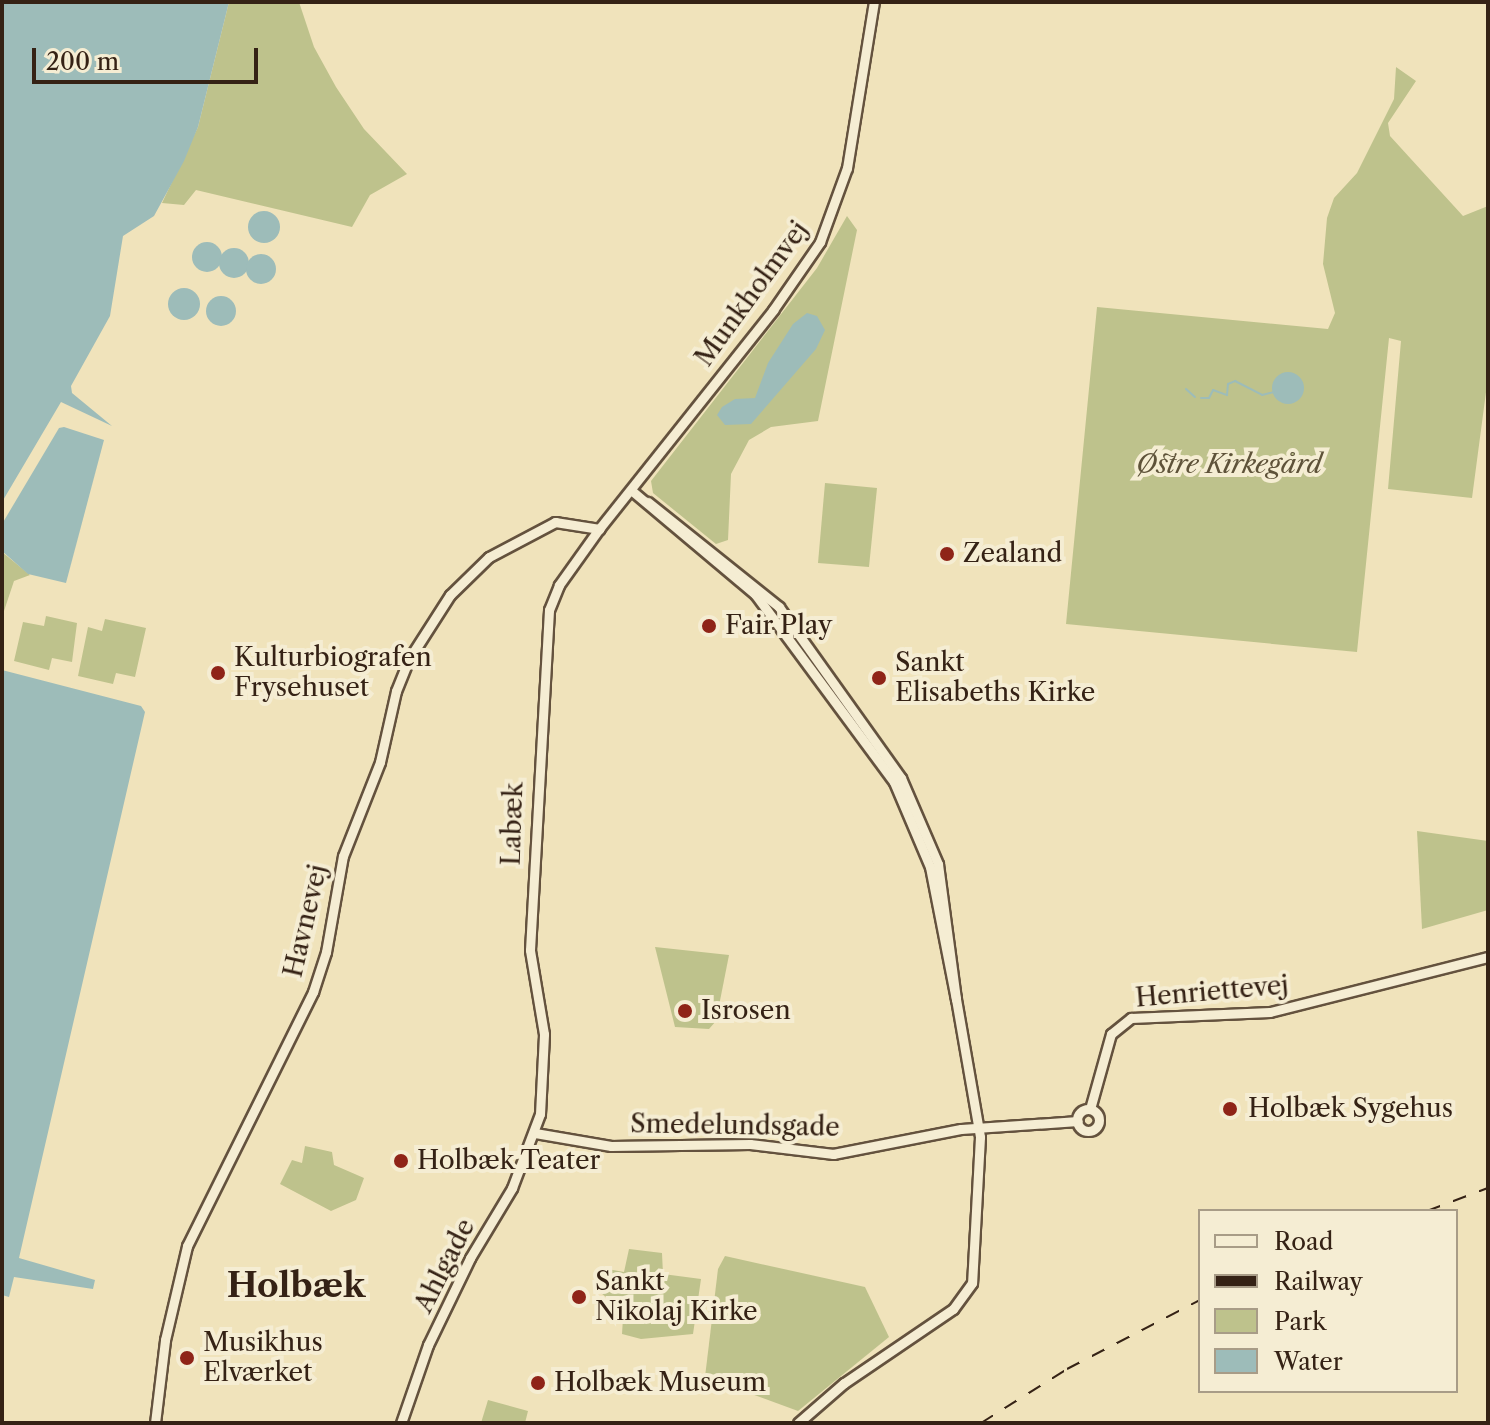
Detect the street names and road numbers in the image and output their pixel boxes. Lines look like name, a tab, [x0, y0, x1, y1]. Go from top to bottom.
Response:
street label: Munkholmvej	[689, 215, 815, 373]
street label: Labæk	[496, 782, 530, 866]
street label: Havnevej	[278, 862, 334, 980]
street label: Henriettevej	[1134, 970, 1290, 1014]
street label: Smedelundsgade	[630, 1109, 840, 1143]
street label: Ahlgade	[408, 1214, 482, 1318]

